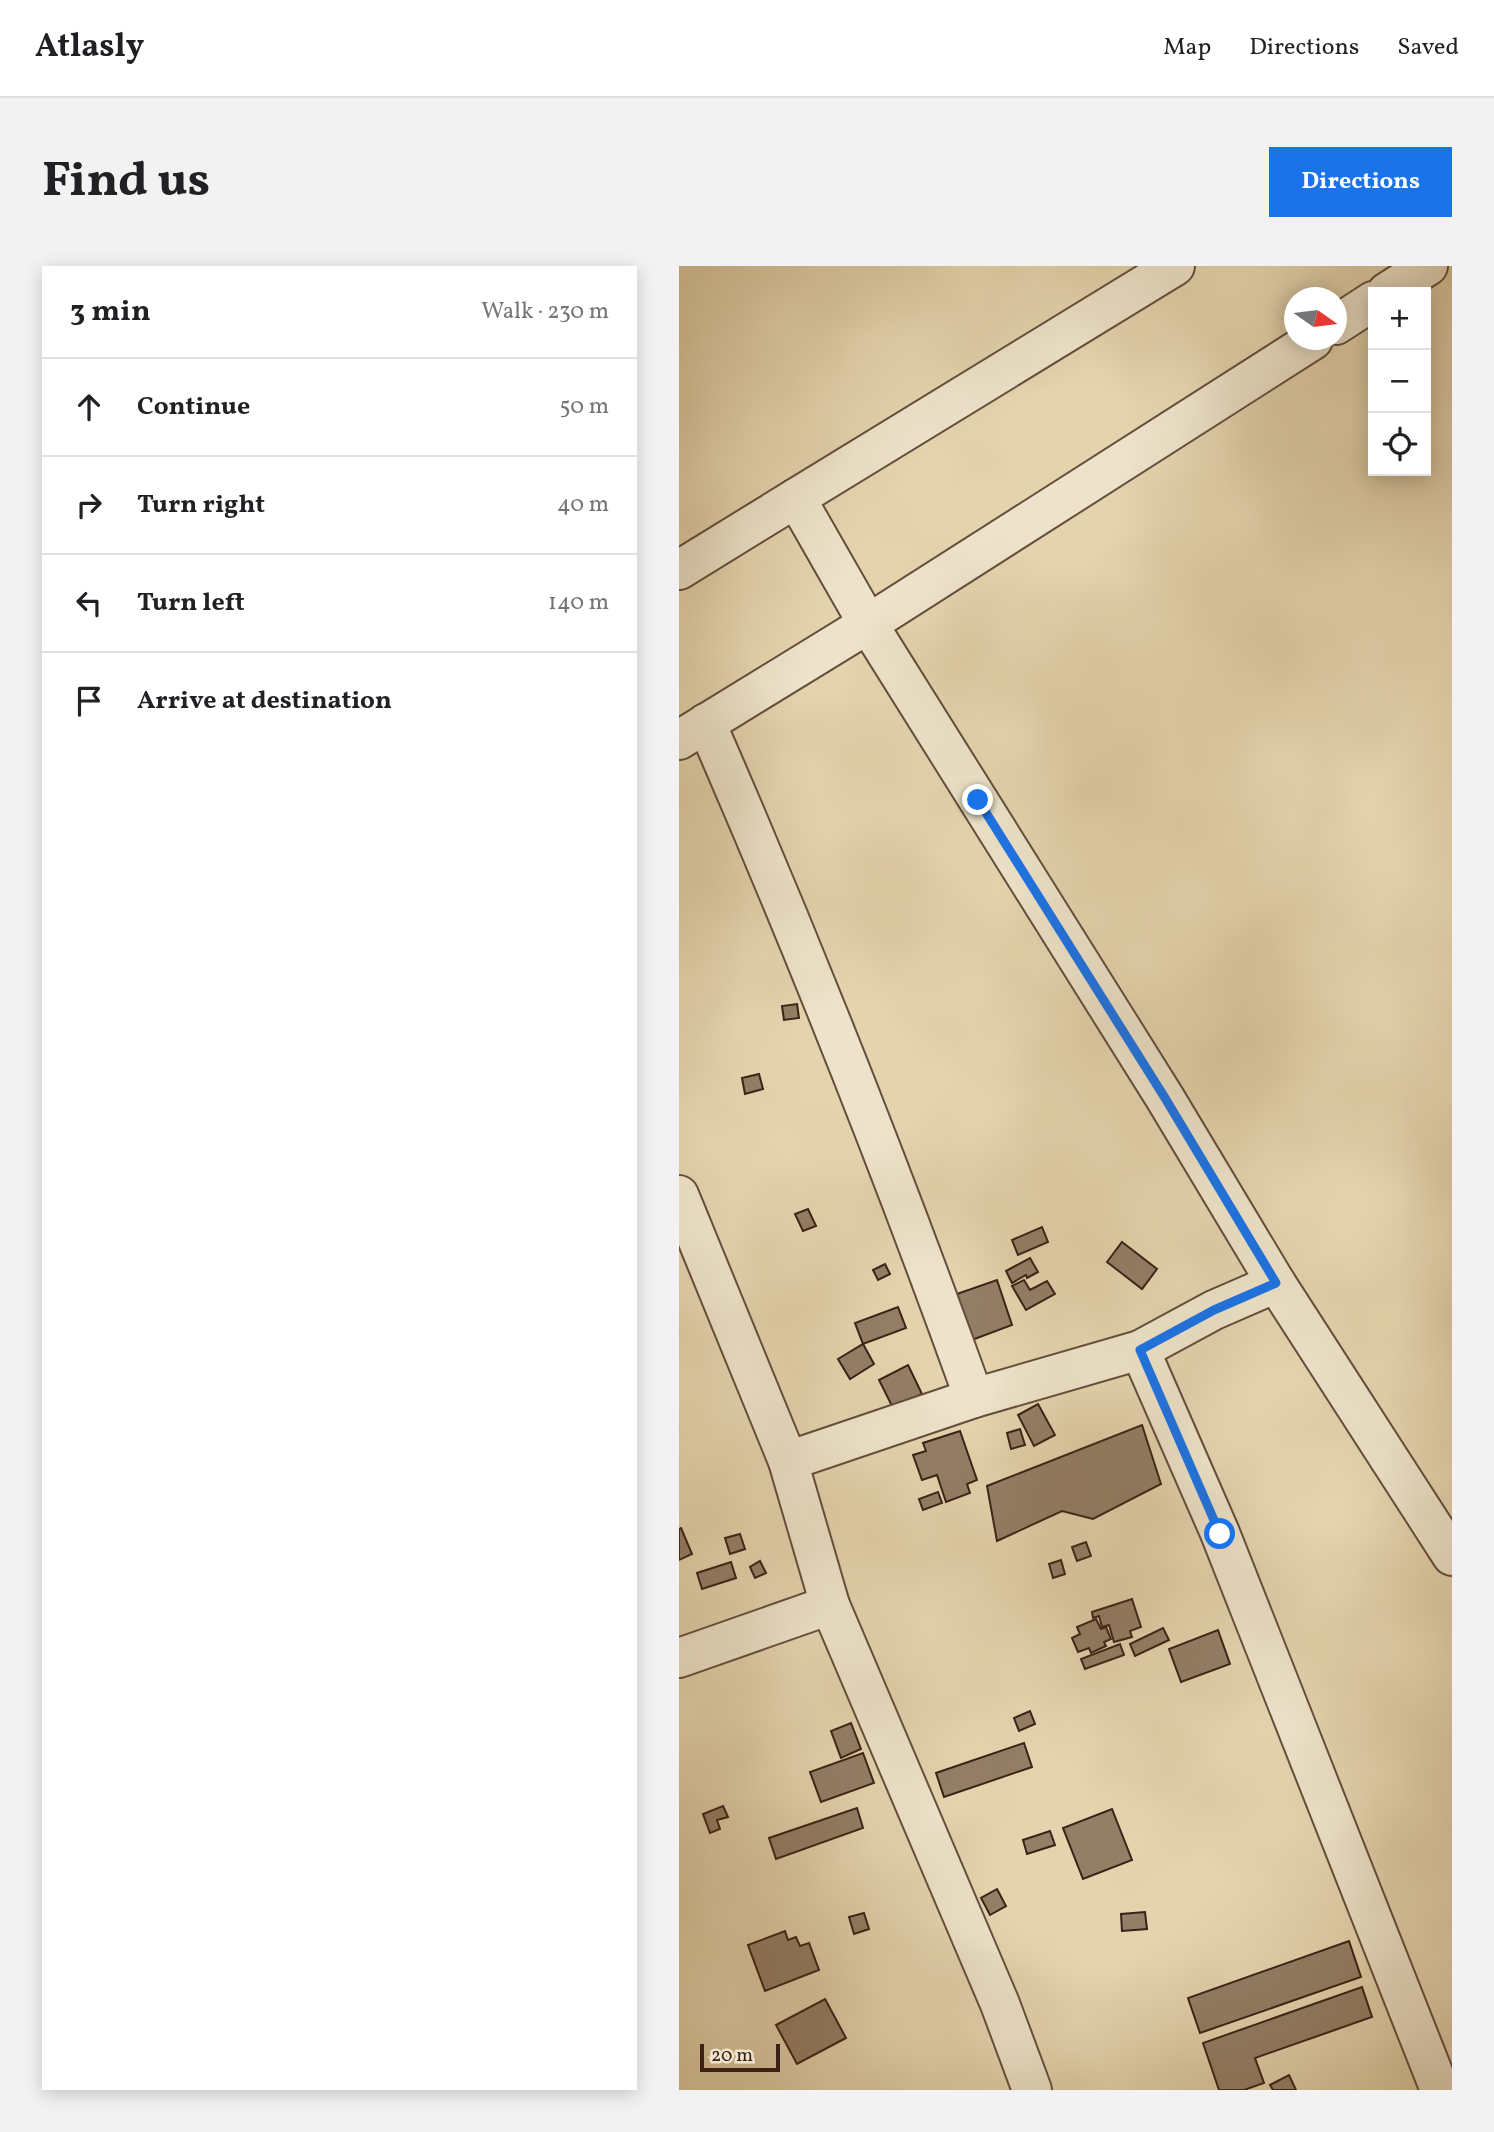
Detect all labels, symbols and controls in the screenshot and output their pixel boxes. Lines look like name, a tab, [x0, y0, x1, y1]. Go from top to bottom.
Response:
text: Atlasly	[35, 25, 144, 71]
text: Map	[1163, 31, 1211, 65]
text: Directions	[1249, 31, 1359, 65]
text: Saved	[1397, 31, 1459, 65]
button: Directions	[1269, 147, 1452, 217]
text: Find us	[42, 148, 210, 217]
north arrow	[1284, 287, 1347, 350]
map controls	[1368, 287, 1431, 476]
button: +	[1368, 287, 1431, 350]
text: 3 min	[70, 291, 151, 333]
text: Walk · 230 m	[481, 296, 609, 328]
button: −	[1368, 350, 1431, 413]
icon: ahead	[70, 388, 108, 426]
text: Continue	[137, 389, 250, 425]
text: 50 m	[560, 391, 609, 423]
button: locate	[1368, 413, 1431, 476]
icon: right	[70, 486, 108, 524]
text: Turn right	[137, 487, 265, 523]
text: 40 m	[557, 489, 609, 521]
icon: left	[70, 584, 108, 622]
text: Turn left	[137, 585, 245, 621]
text: 140 m	[548, 587, 609, 619]
icon: arrive	[70, 682, 108, 720]
text: Arrive at destination	[137, 683, 392, 719]
route end	[962, 784, 993, 815]
route start	[1204, 1518, 1235, 1549]
scale bar	[700, 2041, 781, 2073]
text: 20 m	[711, 2043, 753, 2069]

